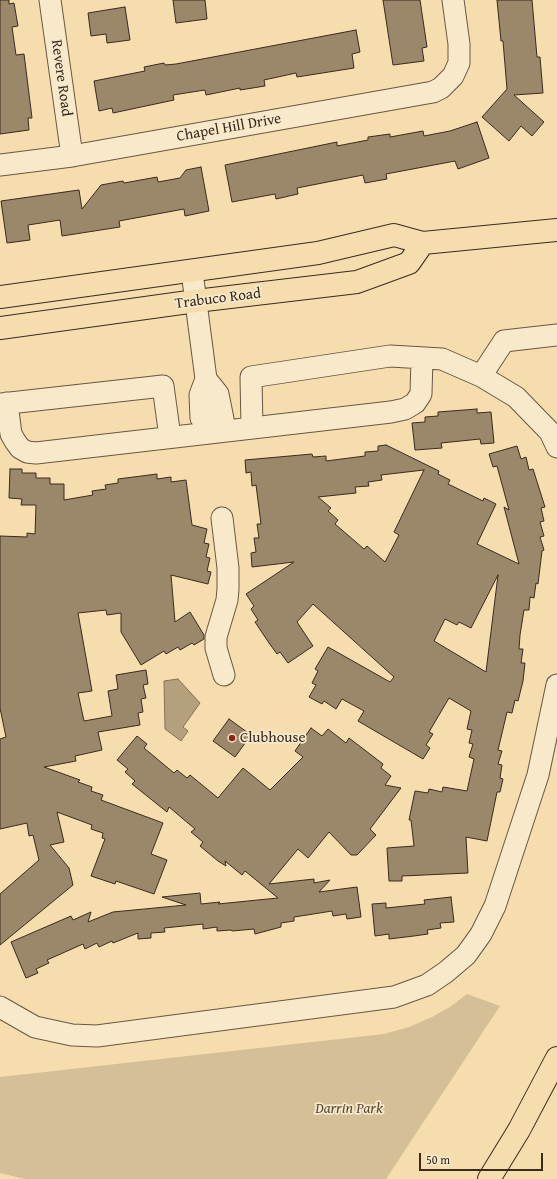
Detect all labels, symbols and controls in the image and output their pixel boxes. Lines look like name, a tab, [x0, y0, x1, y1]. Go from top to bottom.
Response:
street label: Revere Road	[47, 38, 75, 118]
street label: Chapel Hill Drive	[175, 110, 283, 146]
street label: Trabuco Road	[174, 285, 262, 313]
place label: Clubhouse	[240, 729, 305, 747]
marker: Clubhouse	[227, 733, 237, 743]
park label: Darrin Park	[315, 1100, 383, 1118]
scale bar	[421, 1145, 545, 1171]
text: 50 m	[426, 1151, 450, 1168]

